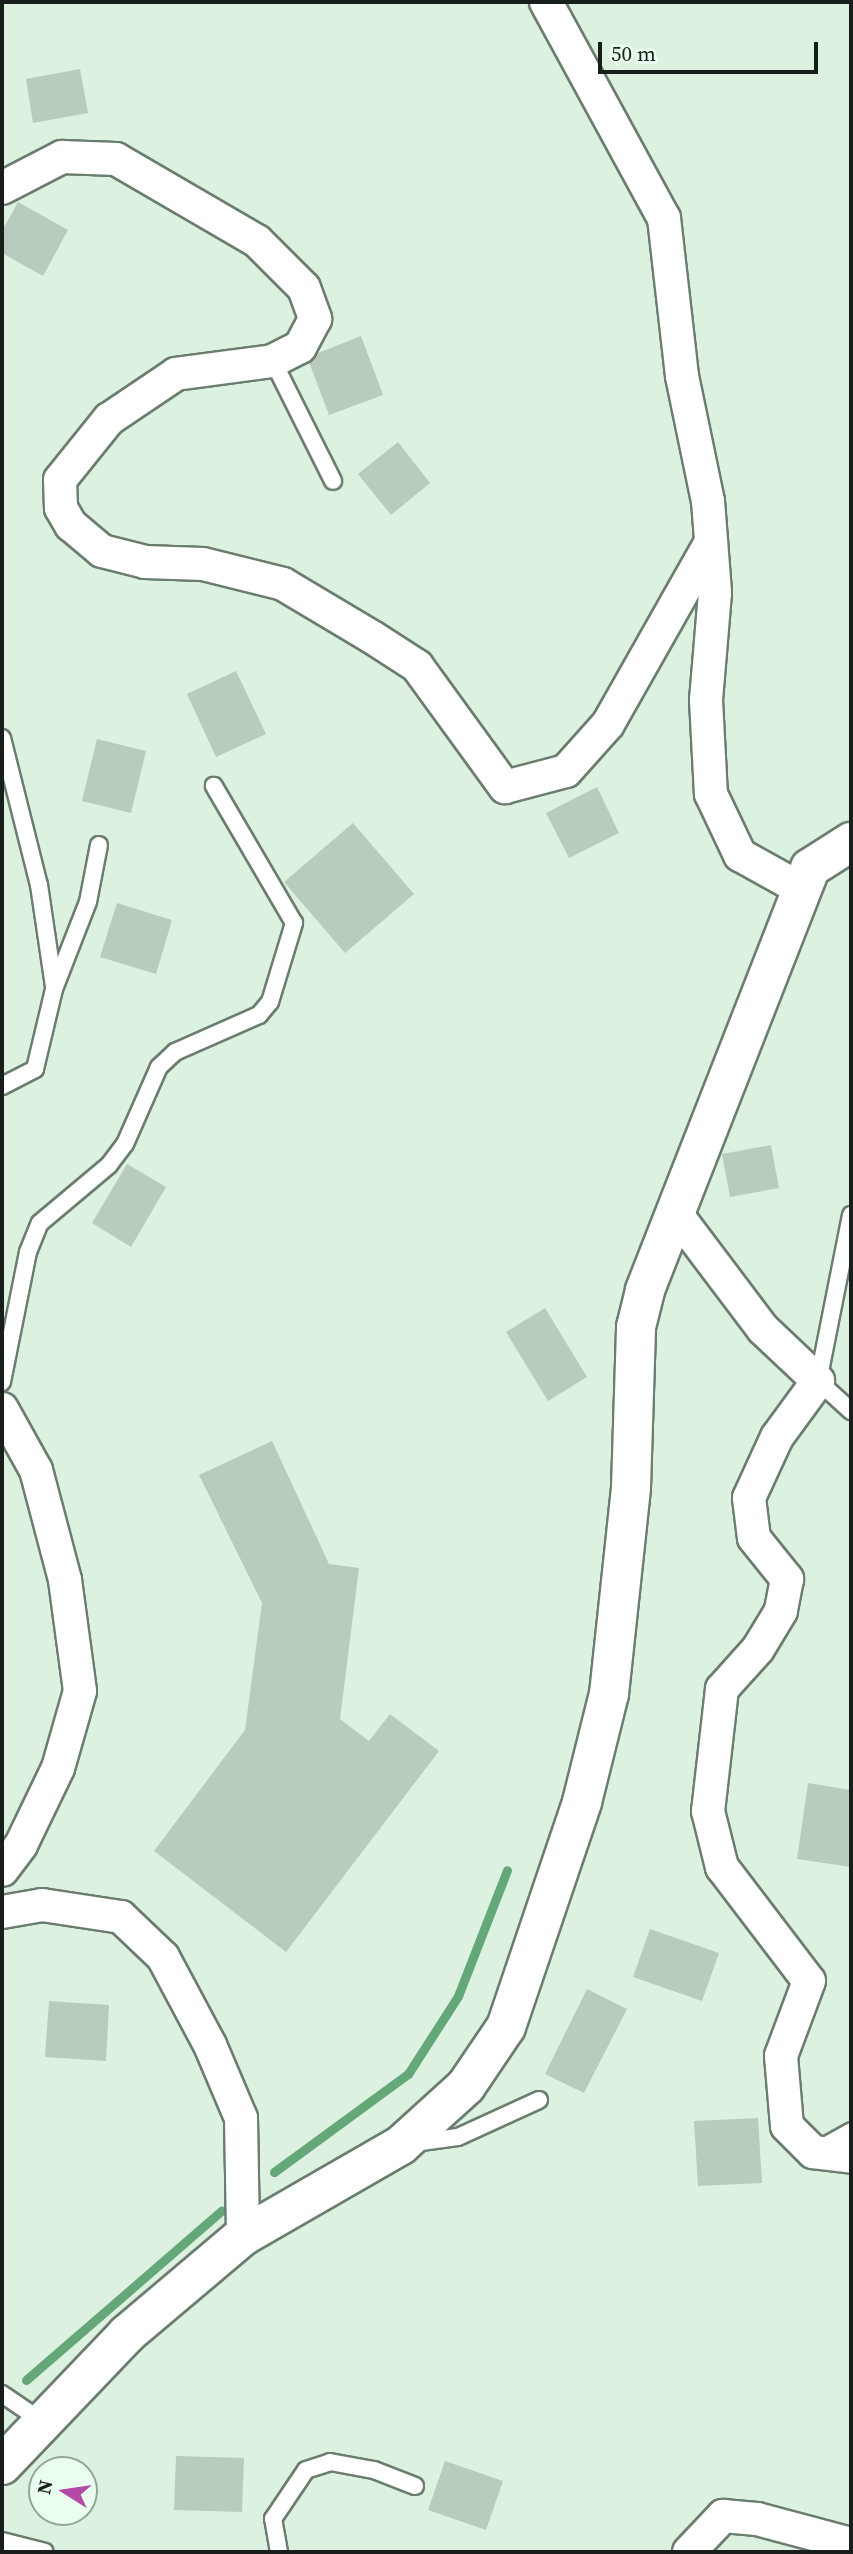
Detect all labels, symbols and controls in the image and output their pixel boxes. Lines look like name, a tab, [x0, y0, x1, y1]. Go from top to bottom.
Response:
scale bar	[601, 28, 822, 72]
text: 50 m	[611, 39, 656, 68]
north arrow	[28, 2456, 98, 2526]
text: N	[30, 2478, 59, 2497]

